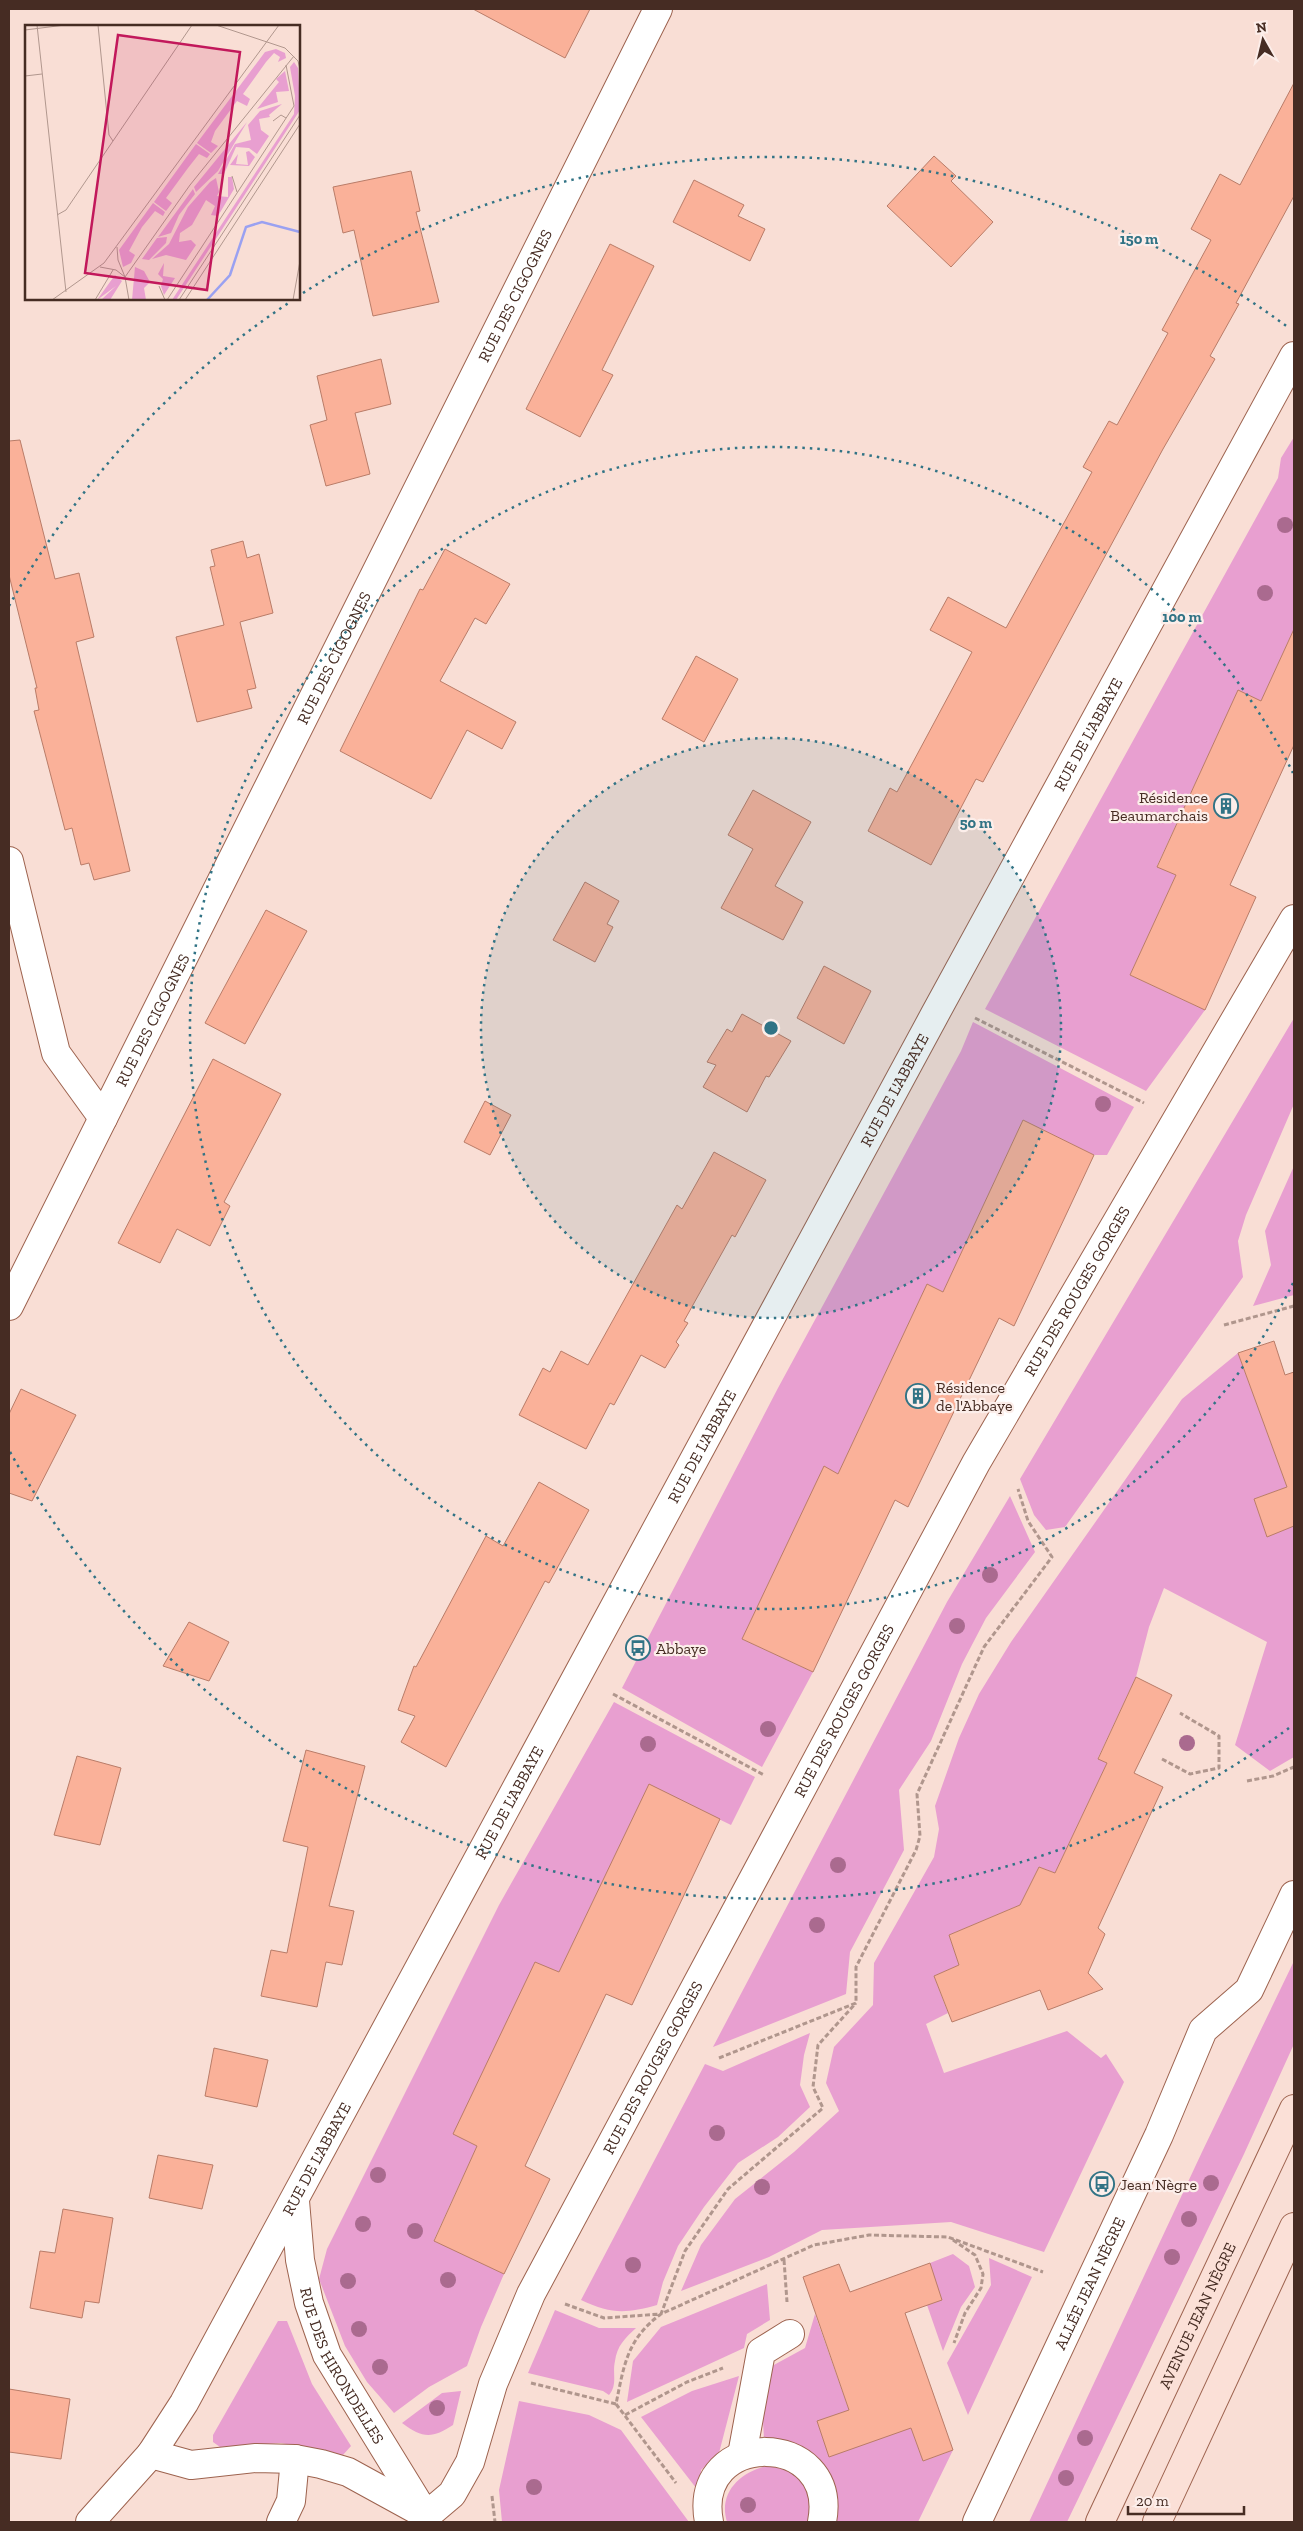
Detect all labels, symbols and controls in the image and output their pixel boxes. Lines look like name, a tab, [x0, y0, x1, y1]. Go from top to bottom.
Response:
north arrow	[1238, 15, 1288, 65]
text: N	[1255, 18, 1268, 37]
inset map	[25, 25, 300, 300]
street label: RUE DES CIGOGNES	[474, 226, 556, 365]
text: 150 m	[1120, 230, 1158, 248]
street label: RUE DES CIGOGNES	[293, 588, 375, 727]
text: 100 m	[1162, 608, 1202, 626]
street label: RUE DE L'ABBAYE	[1050, 675, 1127, 794]
place label: Résidence Beaumarchais	[1110, 788, 1208, 825]
building icon: Résidence Beaumarchais	[1213, 793, 1239, 819]
text: 50 m	[960, 814, 992, 832]
street label: RUE DES CIGOGNES	[112, 951, 194, 1089]
centre of rings	[762, 1019, 780, 1037]
street label: RUE DE L'ABBAYE	[856, 1030, 933, 1150]
street label: RUE DES ROUGES GORGES	[1020, 1203, 1134, 1379]
place label: Résidence de l'Abbaye	[936, 1378, 1012, 1415]
building icon: Résidence de l'Abbaye	[905, 1383, 931, 1409]
street label: RUE DE L'ABBAYE	[664, 1386, 740, 1506]
street label: RUE DES ROUGES GORGES	[790, 1621, 898, 1800]
bus stop icon: Abbaye	[625, 1635, 651, 1661]
place label: Abbaye	[656, 1639, 706, 1658]
street label: RUE DE L'ABBAYE	[471, 1743, 548, 1862]
street label: RUE DES ROUGES GORGES	[599, 1978, 707, 2157]
street label: RUE DE L'ABBAYE	[278, 2099, 355, 2219]
bus stop icon: Jean Nègre	[1089, 2171, 1115, 2197]
place label: Jean Nègre	[1120, 2175, 1197, 2194]
street label: ALLÉE JEAN NÈGRE	[1051, 2214, 1129, 2353]
street label: AVENUE JEAN NÈGRE	[1155, 2240, 1240, 2392]
street label: RUE DES HIRONDELLES	[296, 2286, 388, 2447]
scale bar	[1128, 2484, 1244, 2516]
text: 20 m	[1136, 2492, 1169, 2510]

